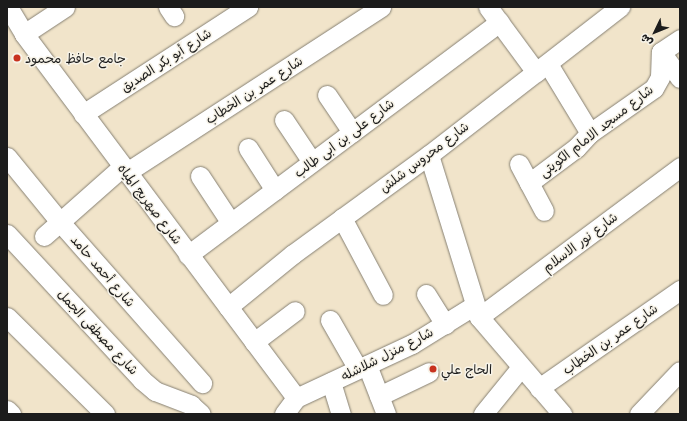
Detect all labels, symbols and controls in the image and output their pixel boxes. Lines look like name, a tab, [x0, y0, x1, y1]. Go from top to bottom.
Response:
north arrow	[635, 12, 675, 52]
street label: شارع أبو بكر الصديق	[118, 25, 214, 95]
text: ش	[636, 31, 655, 50]
place label: جامع حافظ محمود	[25, 50, 126, 66]
marker: جامع حافظ محمود	[12, 53, 22, 63]
street label: شارع عمر بن الخطاب	[202, 53, 306, 127]
street label: شارع مسجد الامام الكويتى	[536, 82, 656, 180]
street label: شارع على بن ابى طالب	[291, 95, 397, 181]
street label: شارع محروس شلش	[376, 118, 472, 196]
street label: شارع صهريج المياه	[115, 161, 185, 247]
street label: شارع نور الاسلام	[539, 209, 621, 275]
street label: شارع أحمد حامد	[68, 232, 138, 310]
street label: شارع مصطفى الجمل	[54, 286, 142, 378]
street label: شارع عمر بن الخطاب	[559, 300, 661, 378]
street label: شارع منزل شلاشله	[338, 324, 436, 384]
place label: الحاج علي	[441, 361, 492, 377]
marker: الحاج علي	[428, 364, 438, 374]

